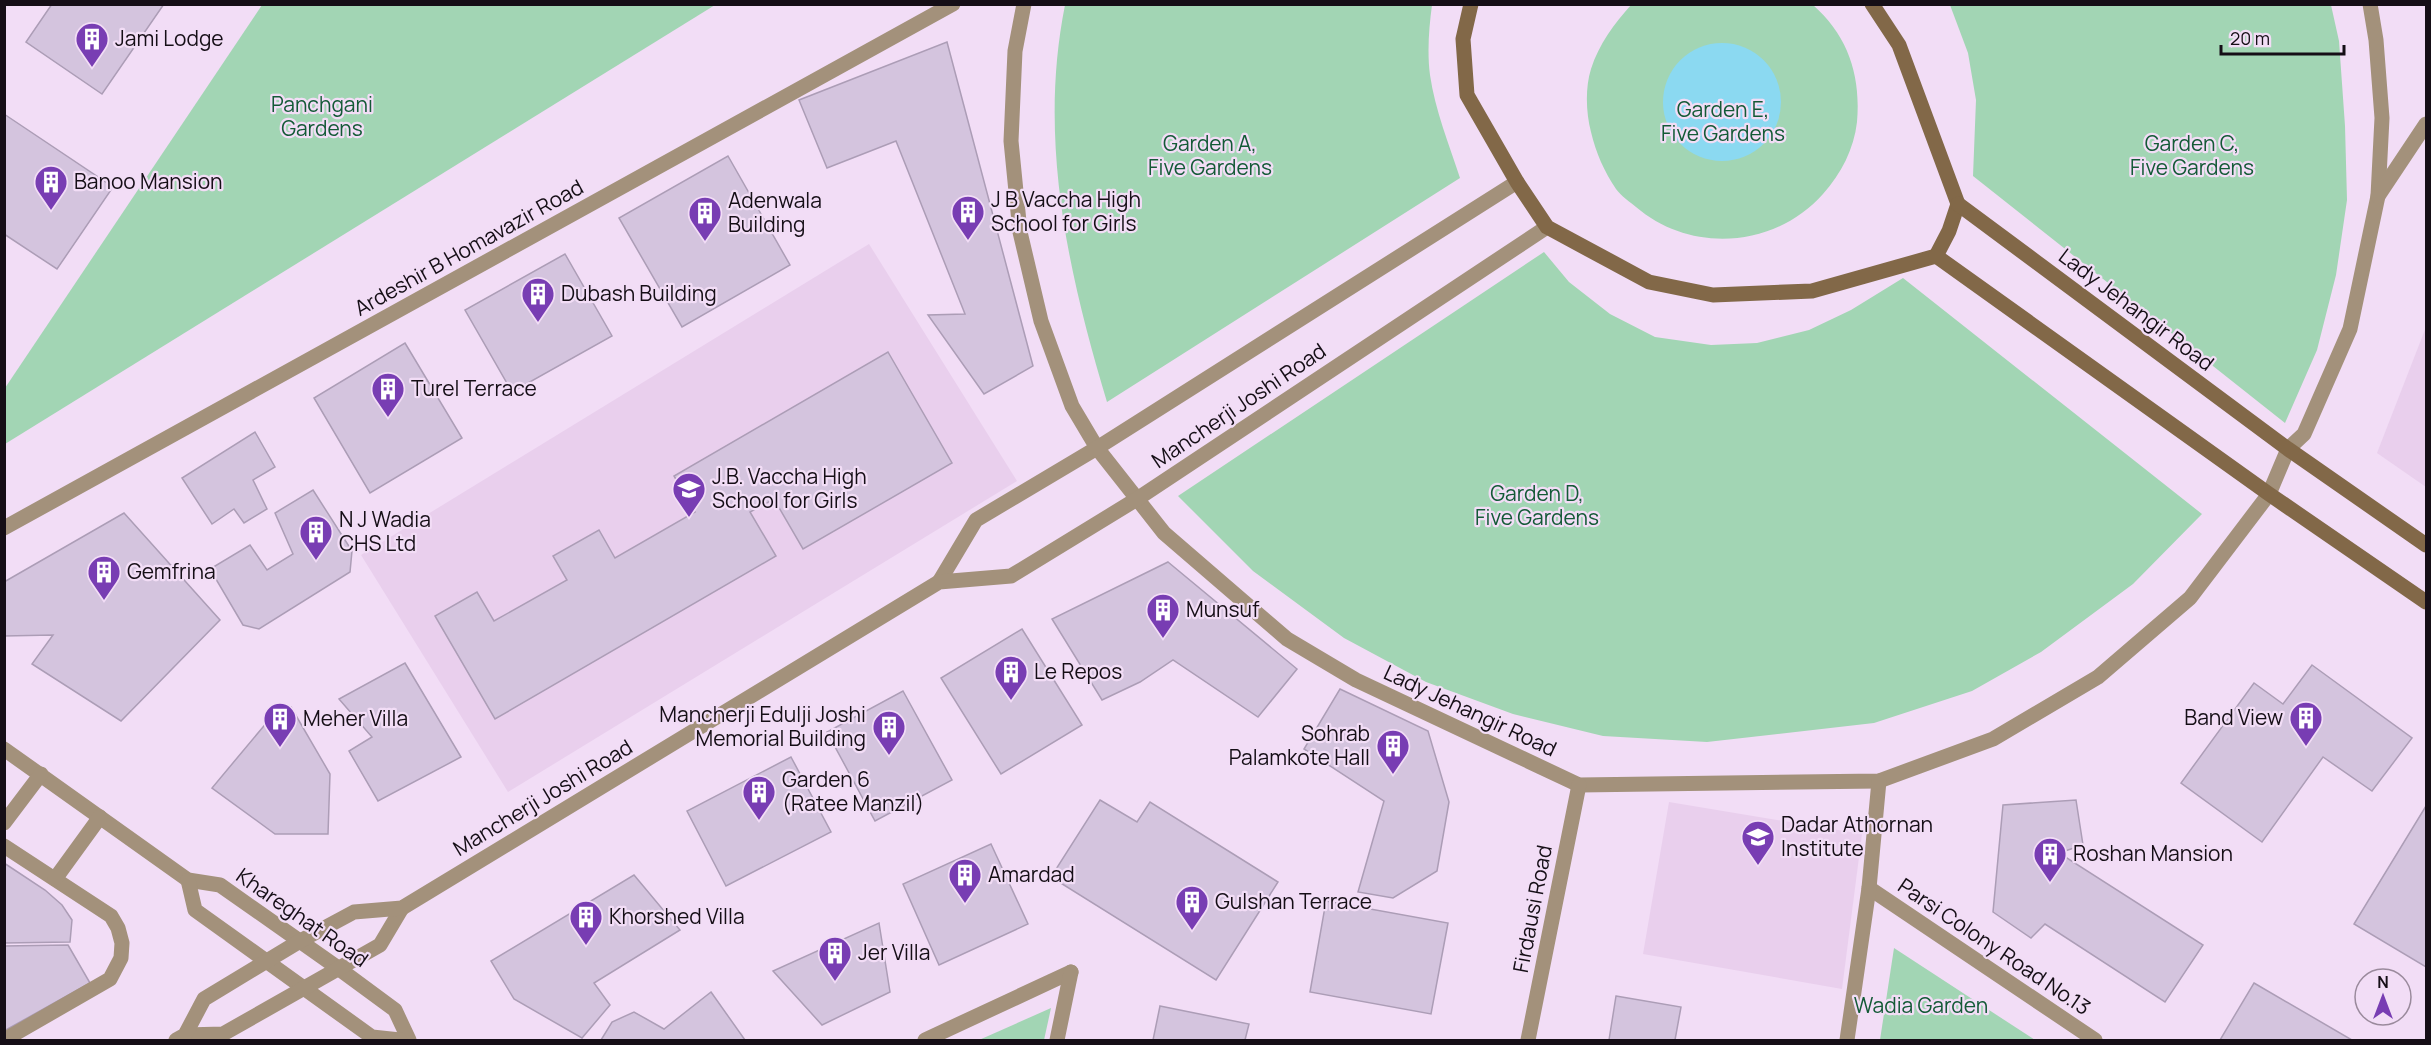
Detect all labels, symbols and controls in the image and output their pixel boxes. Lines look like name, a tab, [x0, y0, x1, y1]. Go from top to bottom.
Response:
scale bar	[2221, 18, 2344, 56]
building icon: Jami Lodge	[74, 21, 110, 68]
place label: Jami Lodge	[115, 24, 224, 52]
text: 20 m	[2230, 26, 2270, 50]
park label: Panchgani Gardens	[271, 90, 373, 142]
park label: Garden E, Five Gardens	[1661, 95, 1785, 147]
park label: Garden A, Five Gardens	[1148, 129, 1272, 181]
park label: Garden C, Five Gardens	[2130, 129, 2254, 181]
building icon: Banoo Mansion	[33, 164, 69, 211]
place label: Banoo Mansion	[74, 167, 223, 195]
street label: Ardeshir B Homavazir Road	[349, 172, 588, 322]
place label: J B Vaccha High School for Girls	[991, 185, 1141, 237]
place label: Adenwala Building	[728, 186, 822, 238]
building icon: J B Vaccha High School for Girls	[950, 194, 986, 241]
building icon: Adenwala Building	[687, 195, 723, 242]
street label: Lady Jehangir Road	[2053, 242, 2220, 377]
building icon: Dubash Building	[520, 276, 556, 323]
place label: Dubash Building	[561, 279, 717, 307]
street label: Mancherji Joshi Road	[1146, 336, 1331, 474]
building icon: Turel Terrace	[370, 371, 406, 418]
place label: Turel Terrace	[411, 374, 537, 402]
place label: J.B. Vaccha High School for Girls	[712, 462, 867, 514]
school or university icon: J.B. Vaccha High School for Girls	[671, 471, 707, 518]
park label: Garden D, Five Gardens	[1475, 479, 1599, 531]
place label: N J Wadia CHS Ltd	[339, 505, 431, 557]
building icon: N J Wadia CHS Ltd	[298, 514, 334, 561]
building icon: Gemfrina	[86, 554, 122, 601]
place label: Gemfrina	[127, 557, 216, 585]
building icon: Munsuf	[1145, 592, 1181, 639]
place label: Munsuf	[1186, 595, 1260, 623]
building icon: Le Repos	[993, 654, 1029, 701]
place label: Le Repos	[1034, 657, 1122, 685]
street label: Lady Jehangir Road	[1379, 658, 1561, 762]
place label: Mancherji Edulji Joshi Memorial Building	[659, 700, 866, 752]
building icon: Band View	[2288, 700, 2324, 747]
building icon: Meher Villa	[262, 701, 298, 748]
place label: Band View	[2184, 703, 2283, 731]
place label: Meher Villa	[303, 704, 408, 732]
building icon: Mancherji Edulji Joshi Memorial Building	[871, 709, 907, 756]
place label: Sohrab Palamkote Hall	[1229, 719, 1370, 771]
building icon: Sohrab Palamkote Hall	[1375, 728, 1411, 775]
street label: Mancherji Joshi Road	[448, 732, 637, 862]
place label: Garden 6 (Ratee Manzil)	[782, 765, 924, 817]
building icon: Garden 6 (Ratee Manzil)	[741, 774, 777, 821]
place label: Dadar Athornan Institute	[1781, 810, 1933, 862]
school or university icon: Dadar Athornan Institute	[1740, 819, 1776, 866]
building icon: Roshan Mansion	[2032, 836, 2068, 883]
place label: Roshan Mansion	[2073, 839, 2233, 867]
street label: Firdausi Road	[1506, 843, 1558, 975]
building icon: Amardad	[947, 857, 983, 904]
place label: Amardad	[988, 860, 1075, 888]
street label: Khareghat Road	[231, 861, 374, 973]
street label: Parsi Colony Road No.13	[1893, 871, 2096, 1021]
building icon: Gulshan Terrace	[1174, 884, 1210, 931]
place label: Gulshan Terrace	[1215, 887, 1372, 915]
building icon: Khorshed Villa	[568, 899, 604, 946]
place label: Khorshed Villa	[609, 902, 745, 930]
building icon: Jer Villa	[817, 935, 853, 982]
place label: Jer Villa	[858, 938, 930, 966]
north arrow	[2353, 967, 2413, 1027]
text: N	[2377, 971, 2389, 993]
park label: Wadia Garden	[1854, 991, 1988, 1019]

